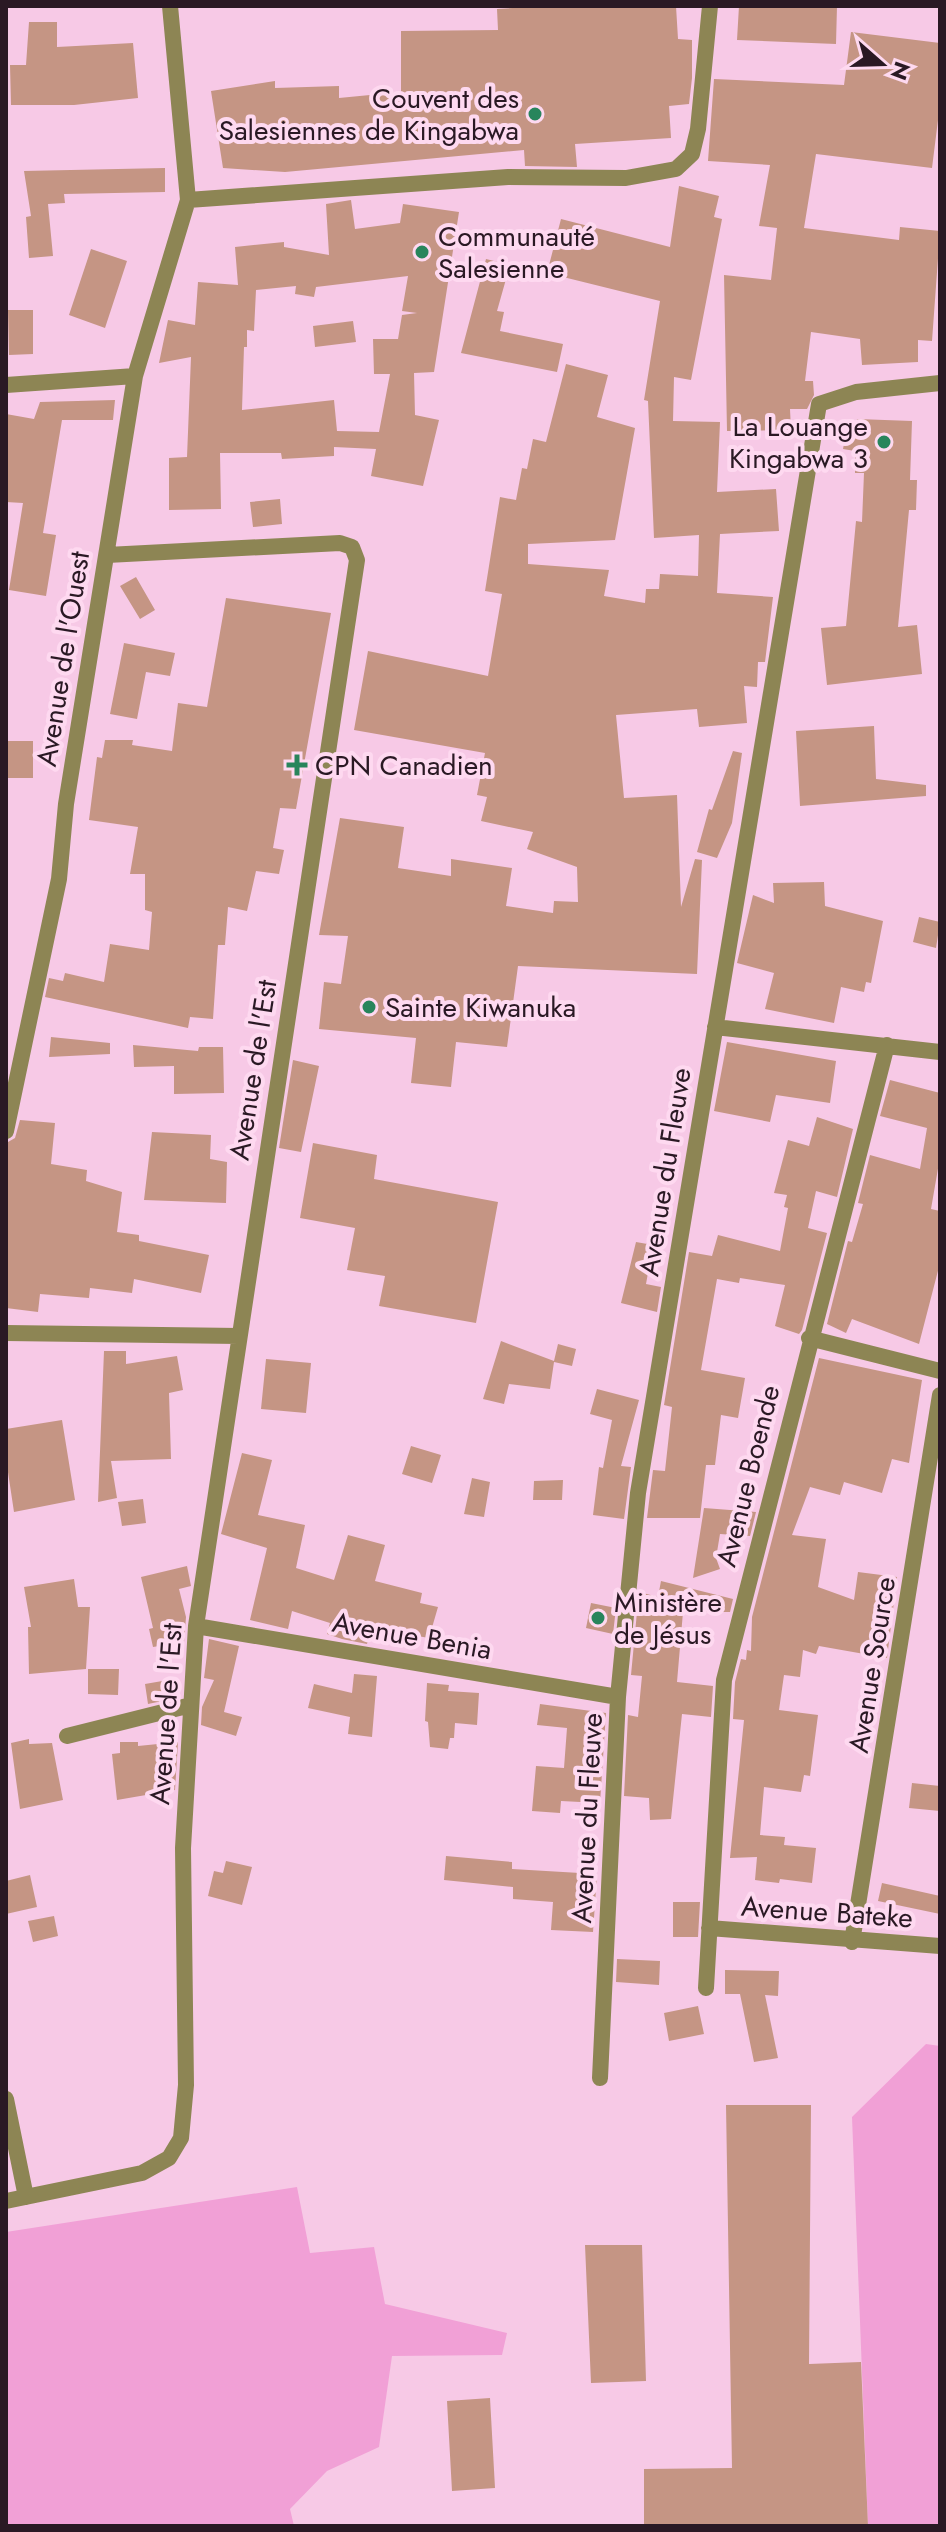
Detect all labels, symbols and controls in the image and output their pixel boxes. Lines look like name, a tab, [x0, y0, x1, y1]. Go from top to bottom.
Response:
north arrow	[842, 24, 922, 104]
text: N	[883, 57, 919, 85]
place label: Couvent des Salesiennes de Kingabwa	[219, 78, 519, 151]
marker: Couvent des Salesiennes de Kingabwa	[526, 105, 544, 123]
place label: Communauté Salesienne	[438, 216, 595, 289]
marker: Communauté Salesienne	[413, 243, 431, 261]
place label: La Louange Kingabwa 3	[729, 406, 868, 479]
marker: La Louange Kingabwa 3	[875, 433, 893, 451]
street label: Avenue de l'Ouest	[26, 548, 100, 769]
place label: CPN Canadien	[315, 745, 493, 786]
marker: CPN Canadien	[286, 754, 308, 776]
street label: Avenue de l'Est	[218, 977, 288, 1163]
place label: Sainte Kiwanuka	[385, 987, 576, 1028]
marker: Sainte Kiwanuka	[360, 998, 378, 1016]
street label: Avenue du Fleuve	[628, 1065, 702, 1279]
street label: Avenue Boende	[706, 1381, 790, 1571]
street label: Avenue Source	[838, 1574, 906, 1756]
place label: Ministère de Jésus	[614, 1582, 722, 1655]
street label: Avenue Benia	[329, 1602, 495, 1670]
marker: Ministère de Jésus	[589, 1609, 607, 1627]
street label: Avenue de l'Est	[139, 1621, 193, 1806]
street label: Avenue du Fleuve	[561, 1712, 613, 1924]
street label: Avenue Bateke	[740, 1886, 914, 1938]

